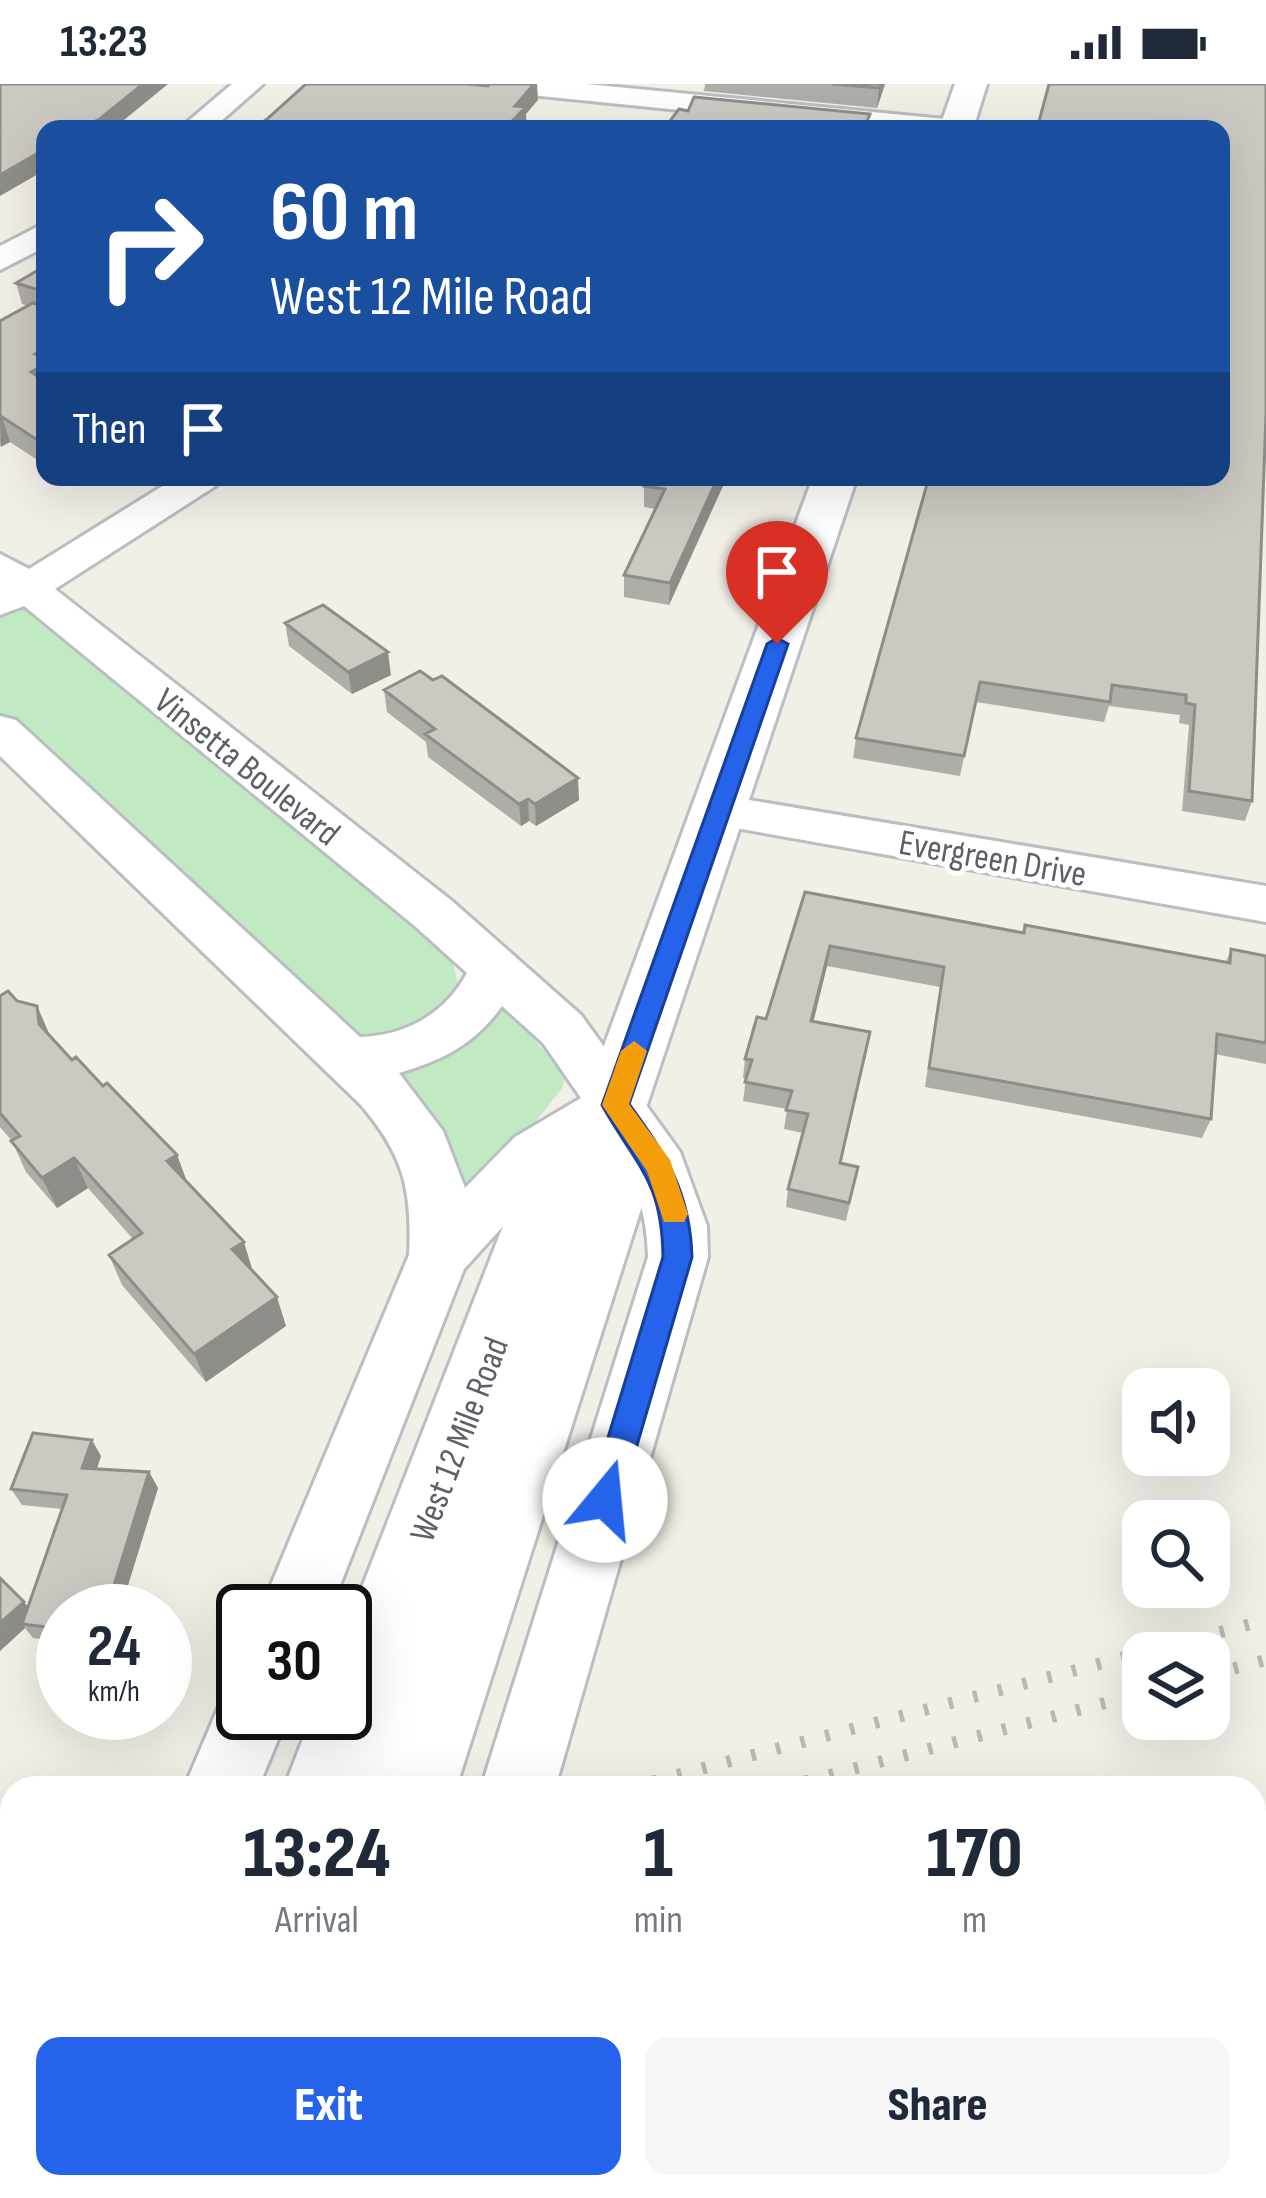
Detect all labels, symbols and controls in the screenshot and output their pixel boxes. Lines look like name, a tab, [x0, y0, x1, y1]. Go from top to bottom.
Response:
text: 13:23	[60, 15, 148, 70]
text: 60 m	[270, 163, 418, 264]
icon: right	[72, 168, 228, 324]
text: West 12 Mile Road	[270, 265, 593, 330]
icon: arrive	[170, 396, 236, 462]
text: Then	[72, 402, 146, 457]
pin	[726, 521, 828, 644]
icon: arrive	[744, 539, 810, 605]
street label: Vinsetta Boulevard	[145, 680, 348, 856]
street label: Evergreen Drive	[896, 822, 1090, 897]
street label: West 12 Mile Road	[402, 1332, 519, 1548]
map controls	[1122, 1368, 1230, 1740]
button: sound	[1122, 1368, 1230, 1476]
position arrow	[542, 1437, 668, 1563]
button: search	[1122, 1500, 1230, 1608]
speed limit sign: 30	[216, 1584, 372, 1740]
text: 24	[87, 1611, 141, 1683]
button: layers	[1122, 1632, 1230, 1740]
text: km/h	[88, 1674, 140, 1710]
text: 13:24	[243, 1811, 391, 1898]
text: 1	[644, 1811, 673, 1898]
text: 170	[926, 1811, 1023, 1898]
text: Arrival	[275, 1897, 359, 1944]
text: min	[634, 1897, 683, 1944]
text: m	[962, 1897, 987, 1944]
button: Exit	[36, 2037, 621, 2175]
button: Share	[645, 2037, 1230, 2175]

